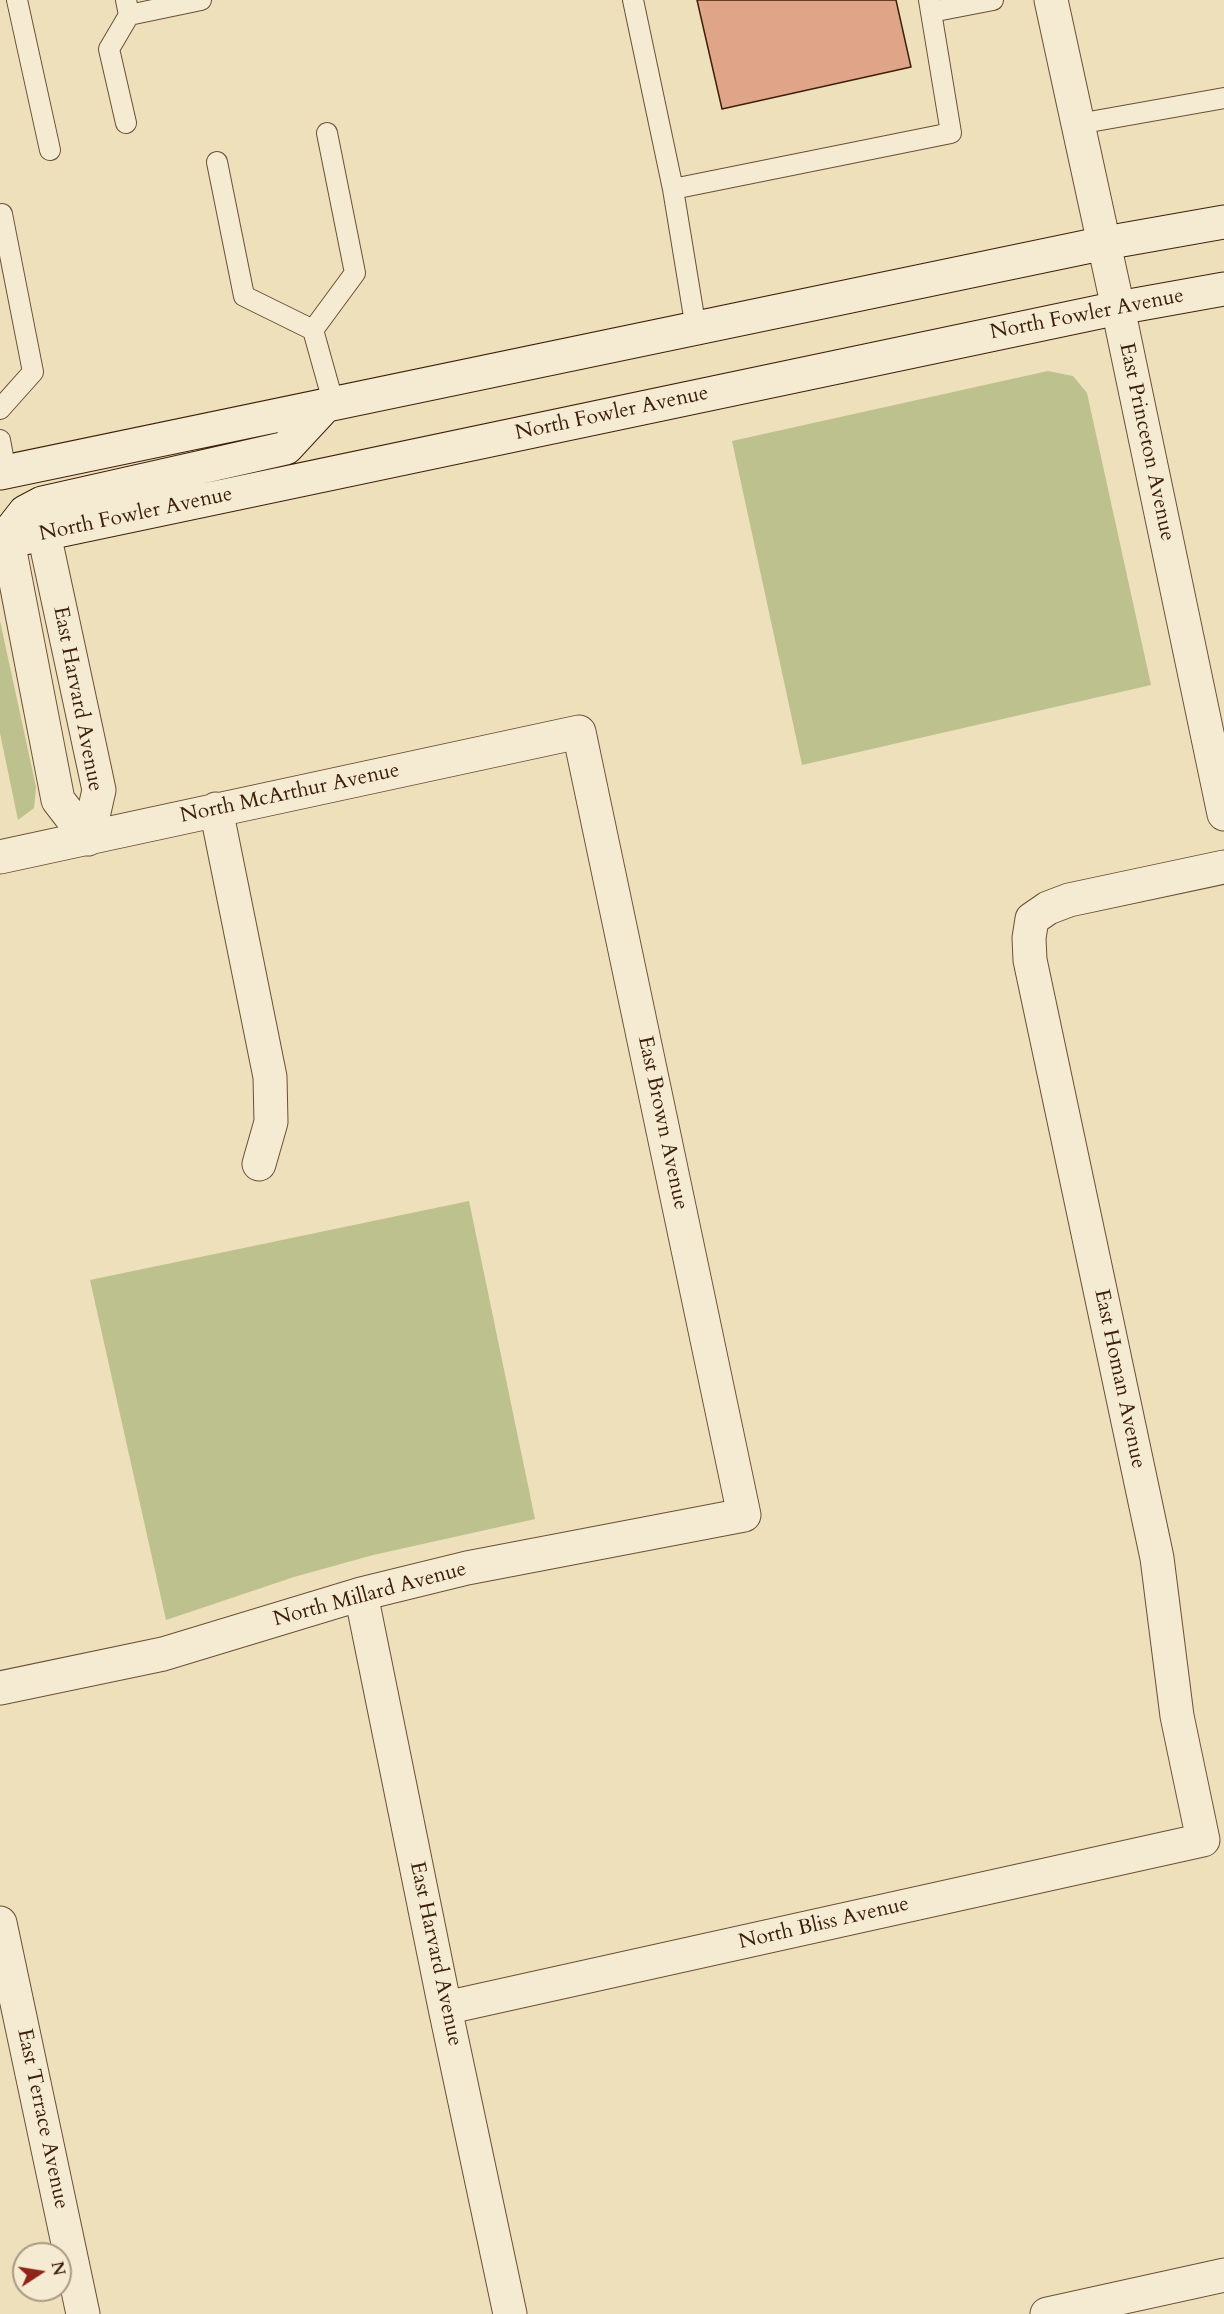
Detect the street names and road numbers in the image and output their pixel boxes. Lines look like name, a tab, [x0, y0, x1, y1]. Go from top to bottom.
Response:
street label: North Fowler Avenue	[988, 284, 1186, 346]
street label: East Princeton Avenue	[1113, 341, 1179, 543]
street label: North Fowler Avenue	[513, 381, 711, 447]
street label: North Fowler Avenue	[37, 482, 235, 548]
street label: East Harvard Avenue	[47, 604, 107, 794]
street label: North McArthur Avenue	[178, 758, 402, 830]
street label: East Brown Avenue	[631, 1034, 693, 1212]
street label: East Homan Avenue	[1088, 1287, 1150, 1471]
street label: North Millard Avenue	[271, 1557, 469, 1633]
street label: East Harvard Avenue	[403, 1859, 467, 2049]
street label: North Bliss Avenue	[736, 1892, 912, 1956]
street label: East Terrace Avenue	[11, 2027, 73, 2211]

